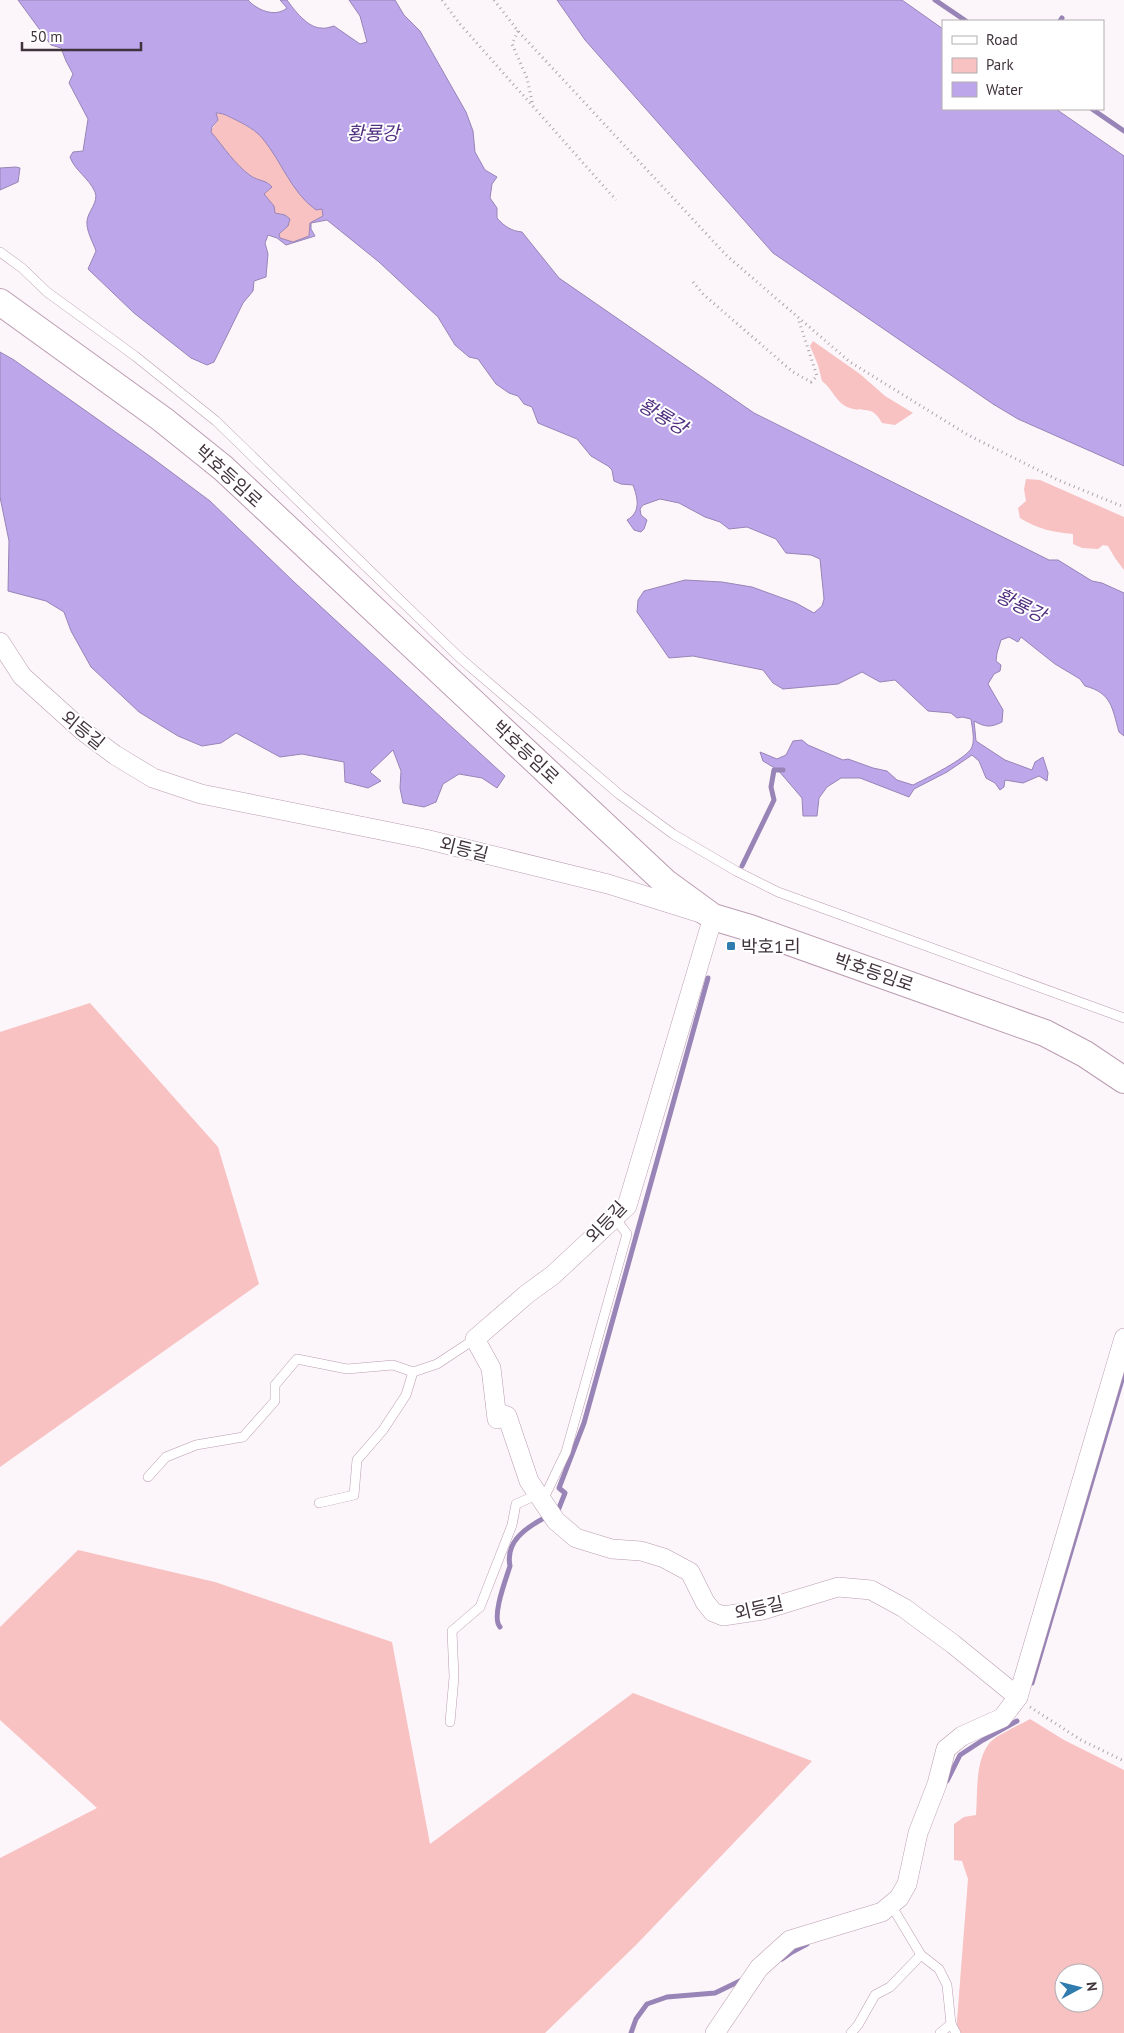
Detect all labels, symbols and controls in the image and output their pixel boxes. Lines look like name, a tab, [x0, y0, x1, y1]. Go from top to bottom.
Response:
scale bar	[22, 20, 141, 52]
legend	[942, 20, 1104, 110]
text: 50 m	[30, 27, 63, 46]
text: Road	[986, 30, 1018, 49]
text: Park	[986, 55, 1014, 74]
text: Water	[986, 80, 1023, 99]
water label: 황룡강	[347, 121, 402, 145]
water label: 황룡강	[634, 392, 694, 441]
street label: 박호등임로	[191, 440, 267, 512]
water label: 황룡강	[992, 583, 1052, 628]
street label: 외등길	[56, 705, 110, 755]
street label: 박호등임로	[488, 715, 564, 789]
street label: 외등길	[437, 832, 491, 866]
place label: 박호1리	[741, 935, 801, 958]
marker: 박호1리	[725, 940, 737, 952]
street label: 박호등임로	[831, 948, 917, 996]
street label: 외등길	[581, 1196, 631, 1248]
street label: 외등길	[732, 1591, 786, 1625]
north arrow	[1054, 1963, 1104, 2013]
text: N	[1082, 1981, 1101, 1992]

